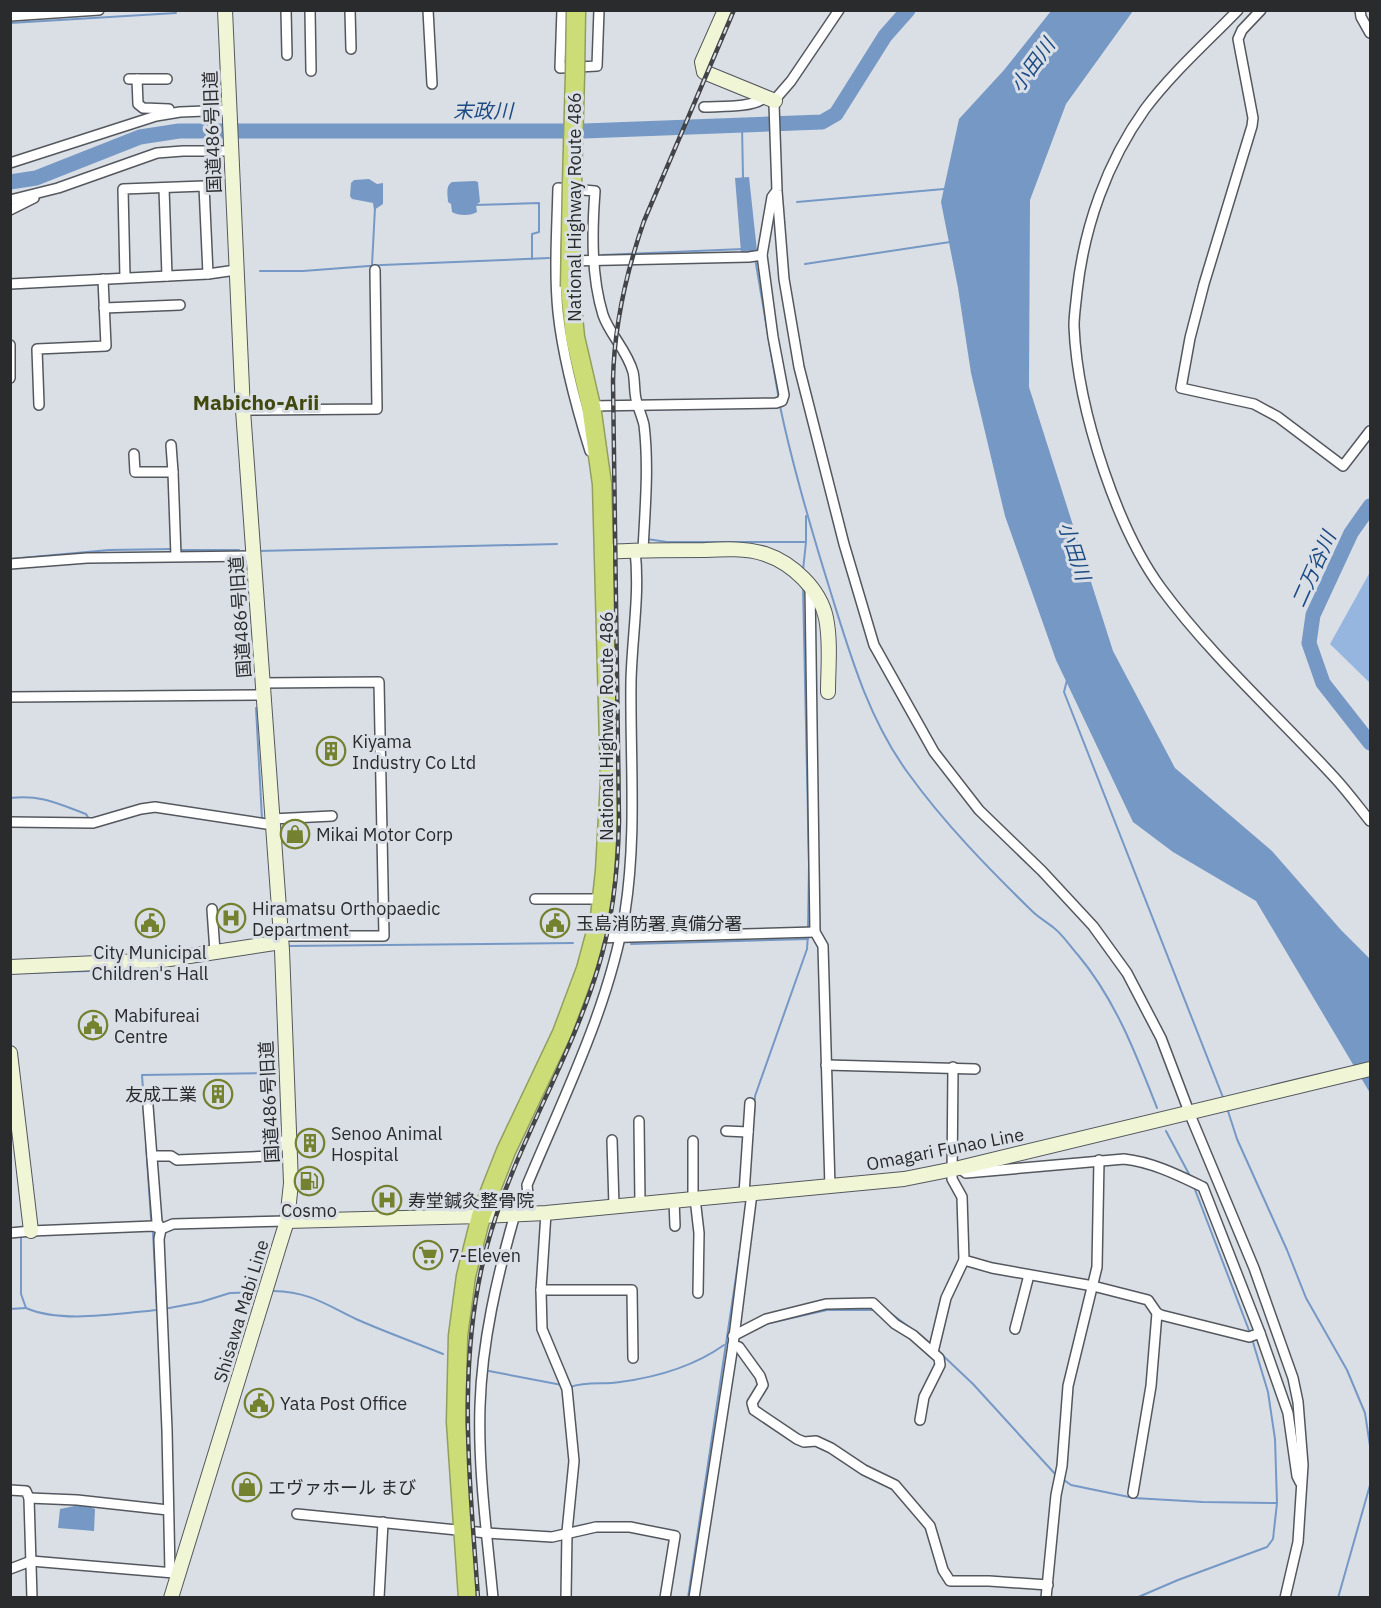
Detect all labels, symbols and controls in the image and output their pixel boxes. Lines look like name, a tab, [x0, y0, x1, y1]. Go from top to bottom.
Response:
water label: 小田川	[1003, 31, 1062, 97]
street label: 国道486号旧道	[198, 70, 226, 194]
street label: National Highway Route 486	[563, 92, 586, 322]
water label: 末政川	[453, 97, 515, 124]
district label: Mabicho-Arii	[193, 388, 319, 416]
water label: 小田川	[1053, 518, 1098, 586]
water label: 二万谷川	[1284, 525, 1342, 611]
street label: 国道486号旧道	[224, 555, 256, 679]
street label: National Highway Route 486	[595, 611, 618, 841]
place label: Kiyama Industry Co Ltd	[352, 730, 476, 774]
building icon: Kiyama Industry Co Ltd	[315, 735, 347, 767]
shop icon: Mikai Motor Corp	[279, 818, 311, 850]
place label: Mikai Motor Corp	[316, 823, 453, 846]
place label: Hiramatsu Orthopaedic Department	[252, 897, 440, 941]
hospital icon: Hiramatsu Orthopaedic Department	[215, 902, 247, 934]
public building icon: City Municipal Children's Hall	[134, 907, 166, 939]
public building icon: 玉島消防署 真備分署	[539, 907, 571, 939]
place label: 玉島消防署 真備分署	[576, 912, 742, 935]
place label: City Municipal Children's Hall	[92, 941, 209, 985]
place label: Mabifureai Centre	[114, 1004, 200, 1048]
public building icon: Mabifureai Centre	[77, 1009, 109, 1041]
street label: 国道486号旧道	[254, 1040, 284, 1164]
building icon: 友成工業	[202, 1078, 234, 1110]
place label: 友成工業	[125, 1083, 197, 1106]
place label: Senoo Animal Hospital	[331, 1122, 443, 1166]
street label: Omagari Funao Line	[864, 1122, 1026, 1176]
building icon: Senoo Animal Hospital	[294, 1127, 326, 1159]
fuel station icon: Cosmo	[293, 1165, 325, 1197]
hospital icon: 寿堂鍼灸整骨院	[371, 1184, 403, 1216]
place label: 寿堂鍼灸整骨院	[408, 1189, 534, 1212]
place label: Cosmo	[281, 1199, 337, 1222]
street label: Shisawa Mabi Line	[208, 1237, 274, 1385]
supermarket icon: 7-Eleven	[412, 1239, 444, 1271]
place label: 7-Eleven	[449, 1244, 521, 1267]
public building icon: Yata Post Office	[243, 1387, 275, 1419]
place label: Yata Post Office	[280, 1392, 407, 1415]
shop icon: エヴァホール まび	[231, 1471, 263, 1503]
place label: エヴァホール まび	[268, 1476, 416, 1499]

